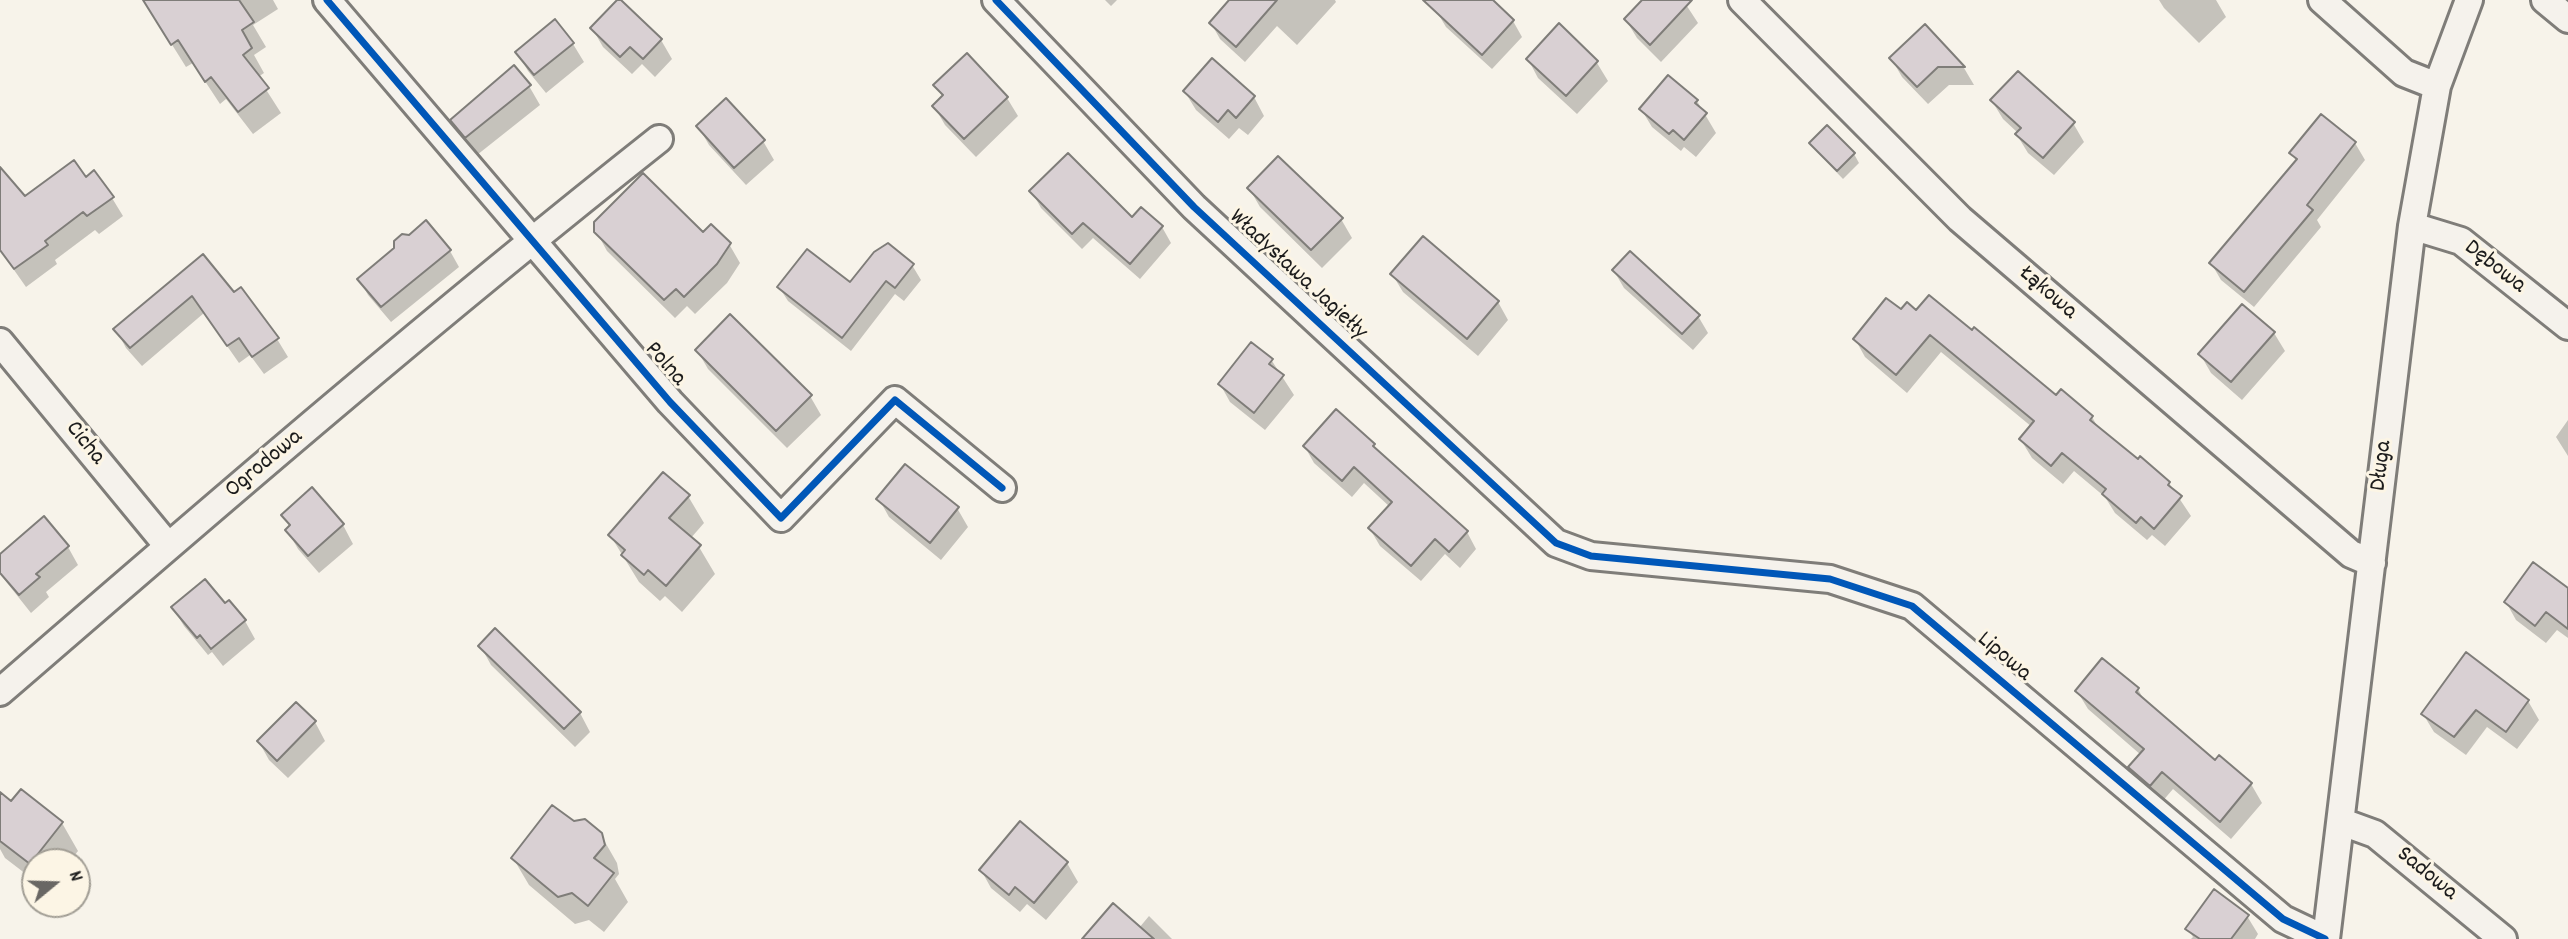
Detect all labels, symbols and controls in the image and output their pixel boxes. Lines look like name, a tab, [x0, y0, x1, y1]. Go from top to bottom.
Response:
street label: Władysława Jagiełły	[1222, 204, 1372, 348]
street label: Dębowa	[2457, 235, 2531, 301]
street label: Łąkowa	[2012, 261, 2082, 327]
street label: Polna	[637, 337, 691, 393]
street label: Cicha	[58, 416, 110, 472]
street label: Ogrodowa	[220, 424, 310, 506]
street label: Długa	[2366, 439, 2400, 493]
street label: Lipowa	[1970, 627, 2036, 689]
street label: Sadowa	[2390, 842, 2462, 908]
north arrow	[21, 848, 91, 918]
text: N	[60, 868, 89, 885]

